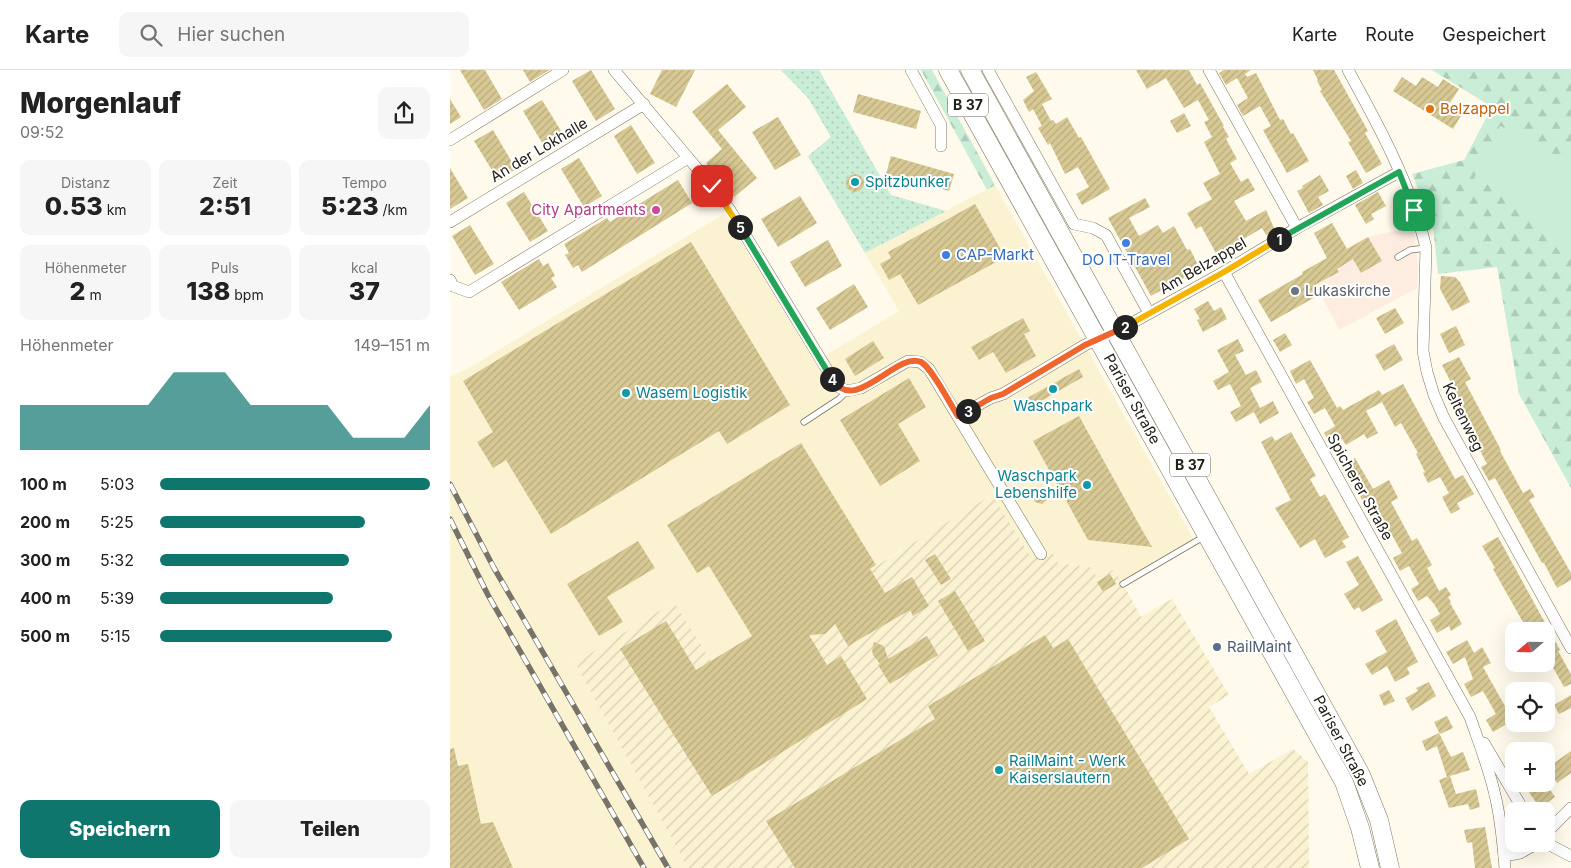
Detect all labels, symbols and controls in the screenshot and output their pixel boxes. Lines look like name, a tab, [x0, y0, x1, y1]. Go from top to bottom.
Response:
search box	[119, 12, 469, 57]
text: Karte	[25, 20, 89, 49]
icon: search	[137, 21, 165, 49]
text: Hier suchen	[177, 23, 285, 46]
text: Karte	[1292, 24, 1337, 45]
text: Route	[1365, 24, 1414, 45]
text: Gespeichert	[1442, 24, 1546, 45]
text: Morgenlauf	[20, 86, 181, 120]
button: share	[378, 87, 430, 139]
road number: B 37	[948, 94, 988, 116]
place label: Belzappel	[1440, 99, 1510, 118]
marker: Belzappel	[1424, 103, 1436, 115]
street label: An der Lokhalle	[487, 113, 591, 186]
text: 09:52	[20, 122, 64, 142]
pin	[691, 165, 733, 207]
icon: check	[698, 172, 726, 200]
place label: Spitzbunker	[865, 172, 950, 191]
text: Distanz	[61, 174, 110, 191]
text: Zeit	[213, 174, 237, 191]
text: Tempo	[342, 174, 387, 191]
marker: Spitzbunker	[849, 176, 861, 188]
pin	[1393, 189, 1435, 231]
text: 0.53	[45, 191, 103, 221]
text: 2:51	[199, 191, 251, 221]
text: 5:23	[321, 191, 379, 221]
icon: arrive	[1400, 196, 1428, 224]
place label: City Apartments	[531, 200, 646, 219]
text: km	[103, 201, 127, 218]
text: /km	[379, 201, 408, 218]
marker: City Apartments	[650, 204, 662, 216]
pin: 5	[728, 214, 752, 240]
text: 5	[736, 219, 745, 236]
pin: 1	[1266, 226, 1292, 252]
text: 1	[1276, 231, 1283, 248]
street label: Am Belzappel	[1156, 233, 1250, 298]
marker: DO IT-Travel	[1120, 237, 1132, 249]
place label: CAP-Markt	[956, 245, 1034, 264]
marker: CAP-Markt	[940, 249, 952, 261]
place label: DO IT-Travel	[1082, 250, 1170, 269]
text: Höhenmeter	[45, 259, 127, 276]
text: Puls	[211, 259, 239, 276]
text: kcal	[351, 259, 378, 276]
text: 2	[70, 276, 86, 306]
text: 138	[186, 276, 230, 306]
text: 37	[349, 276, 380, 306]
place label: Lukaskirche	[1305, 281, 1390, 300]
marker: Lukaskirche	[1289, 285, 1301, 297]
text: m	[86, 286, 102, 303]
text: bpm	[230, 286, 264, 303]
pin: 2	[1112, 314, 1138, 340]
text: 2	[1121, 319, 1130, 336]
text: Höhenmeter	[20, 335, 114, 355]
text: 149–151 m	[354, 335, 430, 355]
street label: Pariser Straße	[1100, 350, 1165, 447]
pin: 4	[820, 366, 844, 392]
text: 4	[828, 371, 837, 388]
street label: Keltenweg	[1439, 379, 1488, 454]
place label: Wasem Logistik	[636, 383, 748, 402]
marker: Waschpark	[1047, 383, 1059, 395]
marker: Wasem Logistik	[620, 387, 632, 399]
place label: Waschpark	[1013, 396, 1094, 415]
pin: 3	[956, 398, 980, 424]
text: 3	[964, 403, 973, 420]
street label: Spicherer Straße	[1323, 430, 1398, 544]
road number: B 37	[1170, 454, 1210, 476]
place label: Waschpark Lebenshilfe	[995, 466, 1078, 502]
text: 100 m	[20, 474, 67, 494]
text: 5:03	[100, 474, 134, 494]
marker: Waschpark Lebenshilfe	[1081, 479, 1093, 491]
text: 200 m	[20, 512, 70, 532]
text: 5:25	[100, 512, 134, 532]
text: 300 m	[20, 550, 70, 570]
text: 5:32	[100, 550, 134, 570]
text: 400 m	[20, 588, 71, 608]
text: 5:39	[100, 588, 134, 608]
north arrow	[1505, 622, 1555, 672]
map controls	[1505, 622, 1555, 852]
text: 500 m	[20, 626, 70, 646]
text: 5:15	[100, 626, 131, 646]
place label: RailMaint	[1227, 637, 1292, 656]
marker: RailMaint	[1211, 641, 1223, 653]
button: locate	[1505, 682, 1555, 732]
street label: Pariser Straße	[1309, 692, 1373, 790]
button: +	[1505, 742, 1555, 792]
place label: RailMaint - Werk Kaiserslautern	[1009, 751, 1127, 787]
marker: RailMaint - Werk Kaiserslautern	[993, 764, 1005, 776]
button: Speichern	[20, 800, 220, 858]
button: Teilen	[230, 800, 430, 858]
button: −	[1505, 802, 1555, 852]

